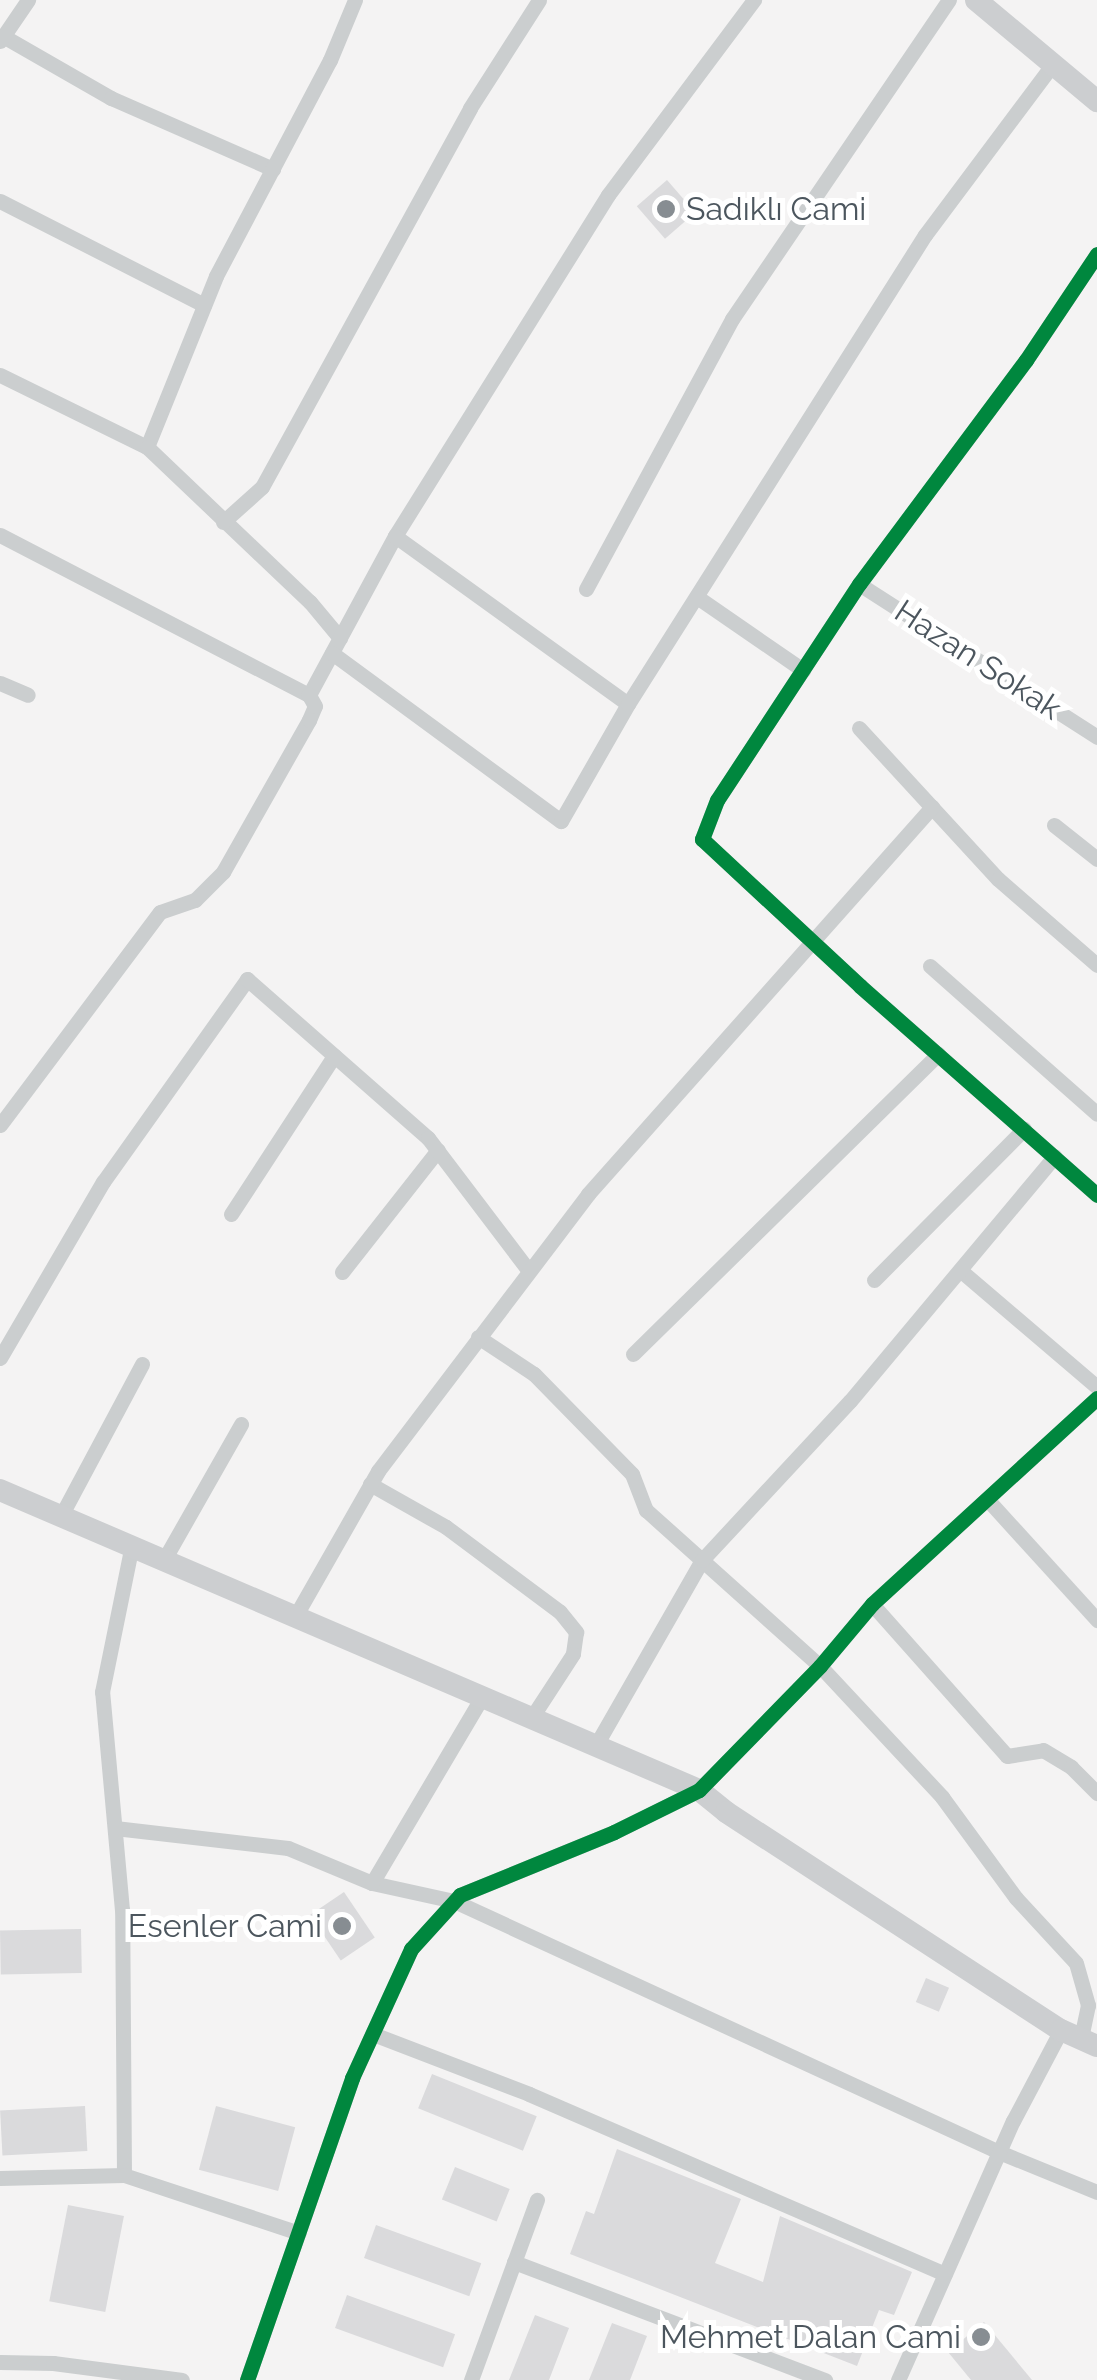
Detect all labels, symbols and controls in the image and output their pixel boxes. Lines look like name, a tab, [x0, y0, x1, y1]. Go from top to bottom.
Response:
place label: Sadıklı Cami	[686, 190, 866, 228]
marker: Sadıklı Cami	[655, 198, 677, 220]
street label: Hazan Sokak	[888, 592, 1068, 728]
place label: Esenler Cami	[127, 1907, 322, 1945]
marker: Esenler Cami	[331, 1915, 353, 1937]
place label: Mehmet Dalan Cami	[660, 2318, 961, 2356]
marker: Mehmet Dalan Cami	[970, 2326, 992, 2348]

